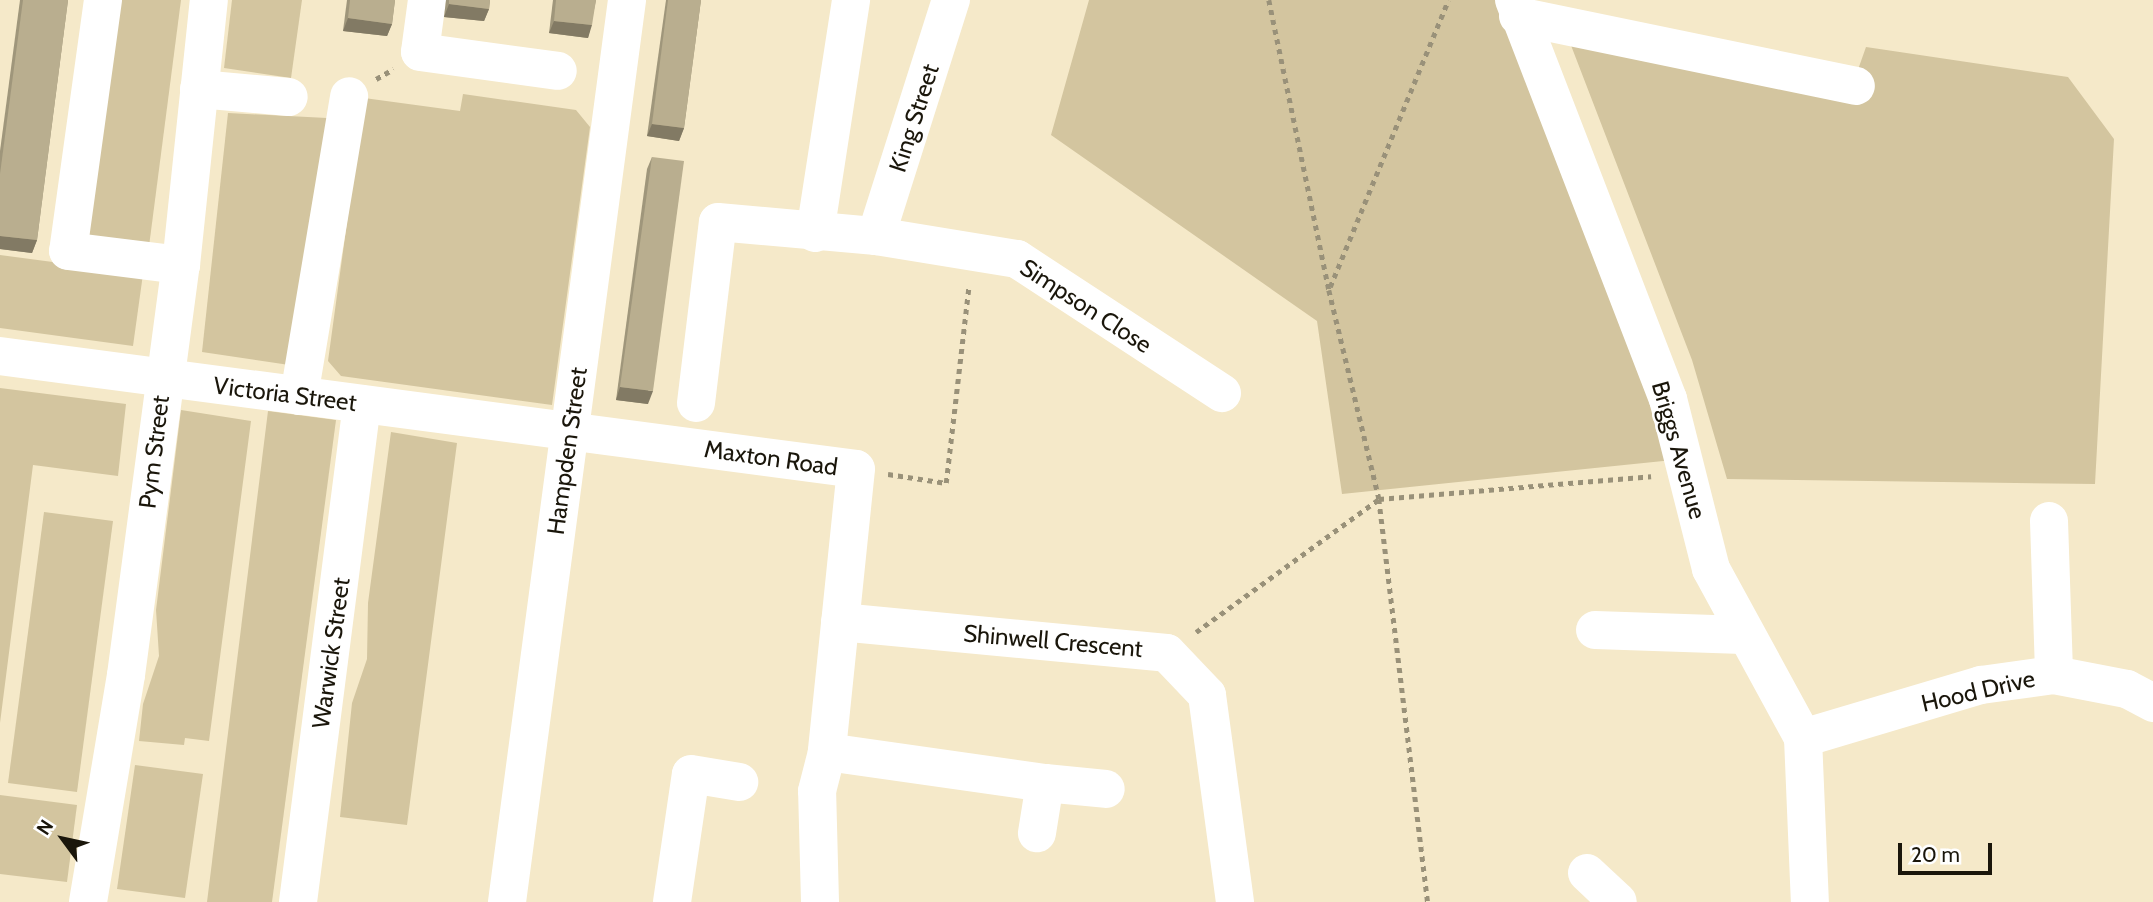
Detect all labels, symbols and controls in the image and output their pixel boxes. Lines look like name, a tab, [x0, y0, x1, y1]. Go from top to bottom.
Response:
street label: King Street	[883, 60, 945, 176]
street label: Simpson Close	[1015, 253, 1157, 359]
street label: Hampden Street	[541, 365, 593, 537]
street label: Victoria Street	[212, 371, 358, 417]
street label: Briggs Avenue	[1646, 378, 1712, 522]
street label: Pym Street	[133, 394, 175, 510]
street label: Maxton Road	[702, 434, 840, 482]
street label: Warwick Street	[306, 576, 356, 730]
street label: Shinwell Crescent	[962, 619, 1144, 663]
street label: Hood Drive	[1918, 664, 2038, 718]
north arrow	[28, 804, 98, 874]
text: N	[32, 815, 58, 839]
scale bar	[1901, 828, 1996, 872]
text: 20 m	[1911, 842, 1960, 867]

